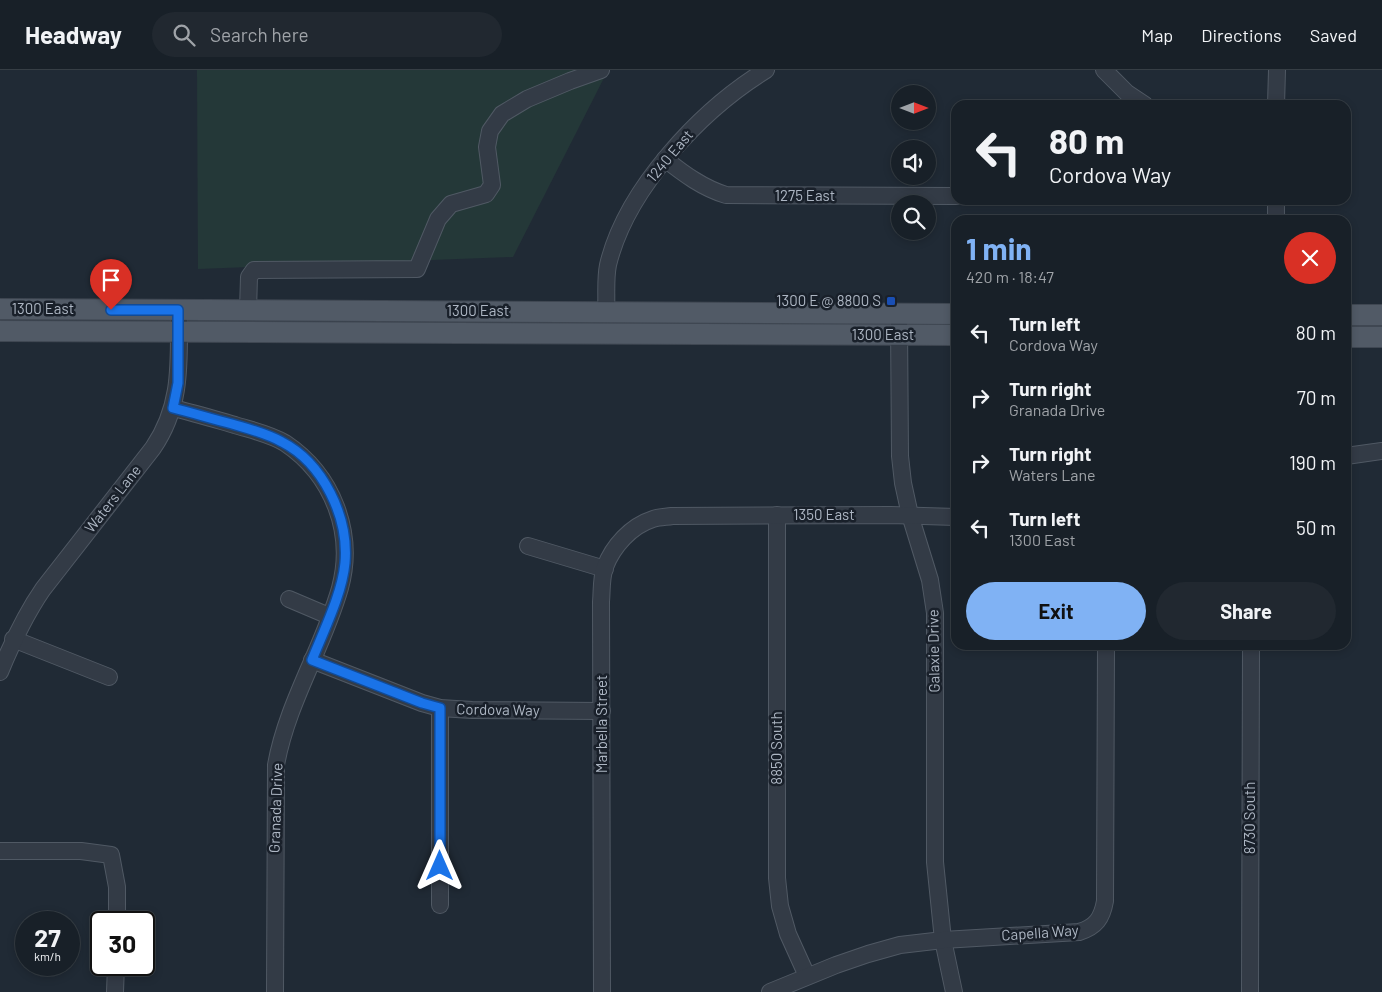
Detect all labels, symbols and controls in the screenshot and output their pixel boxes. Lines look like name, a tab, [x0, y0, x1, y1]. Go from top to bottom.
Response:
search box	[152, 12, 502, 57]
text: Headway	[25, 20, 122, 49]
icon: search	[170, 21, 198, 49]
text: Search here	[210, 23, 309, 46]
text: Map	[1141, 24, 1173, 46]
text: Directions	[1201, 24, 1282, 46]
text: Saved	[1310, 24, 1357, 46]
north arrow	[891, 85, 936, 130]
map controls	[891, 85, 936, 240]
text: 80 m	[1049, 119, 1124, 161]
icon: left	[966, 120, 1031, 185]
street label: 1240 East	[642, 126, 696, 185]
button: sound	[891, 140, 936, 185]
text: Cordova Way	[1049, 161, 1171, 187]
street label: 1275 East	[775, 186, 835, 204]
button: search	[891, 195, 936, 240]
text: 1 min	[966, 230, 1032, 266]
button: close	[1284, 232, 1336, 284]
pin	[90, 259, 132, 310]
icon: arrive	[97, 266, 125, 294]
text: 420 m · 18:47	[966, 267, 1054, 286]
place label: 1300 E @ 8800 S	[776, 291, 881, 309]
marker: 1300 E @ 8800 S	[885, 295, 897, 307]
street label: 1300 East	[12, 299, 74, 317]
street label: 1300 East	[447, 301, 509, 319]
text: Turn left	[1009, 312, 1080, 335]
icon: left	[966, 319, 994, 347]
text: 80 m	[1296, 321, 1336, 344]
street label: 1300 East	[852, 325, 914, 343]
text: Cordova Way	[1009, 335, 1098, 354]
text: Turn right	[1009, 377, 1091, 400]
icon: right	[966, 384, 994, 412]
text: 70 m	[1297, 386, 1336, 409]
text: Granada Drive	[1009, 400, 1105, 419]
text: Turn right	[1009, 442, 1091, 465]
icon: right	[966, 449, 994, 477]
text: 190 m	[1289, 451, 1336, 474]
street label: Waters Lane	[80, 461, 144, 536]
text: Waters Lane	[1009, 465, 1095, 484]
street label: 1350 East	[793, 505, 855, 523]
text: Turn left	[1009, 507, 1080, 530]
icon: left	[966, 514, 994, 542]
text: 50 m	[1296, 516, 1336, 539]
text: 1300 East	[1009, 530, 1075, 549]
button: Exit	[966, 582, 1146, 640]
button: Share	[1156, 582, 1336, 640]
street label: Galaxie Drive	[923, 609, 943, 693]
street label: Marbella Street	[592, 675, 610, 773]
street label: Cordova Way	[456, 699, 540, 719]
street label: 8850 South	[767, 711, 785, 785]
street label: Granada Drive	[264, 763, 286, 853]
street label: 8730 South	[1240, 782, 1258, 854]
position arrow	[413, 839, 465, 891]
speed limit sign: 30	[90, 911, 155, 976]
street label: Capella Way	[1001, 920, 1079, 944]
text: 27	[34, 922, 61, 952]
text: km/h	[34, 949, 61, 963]

